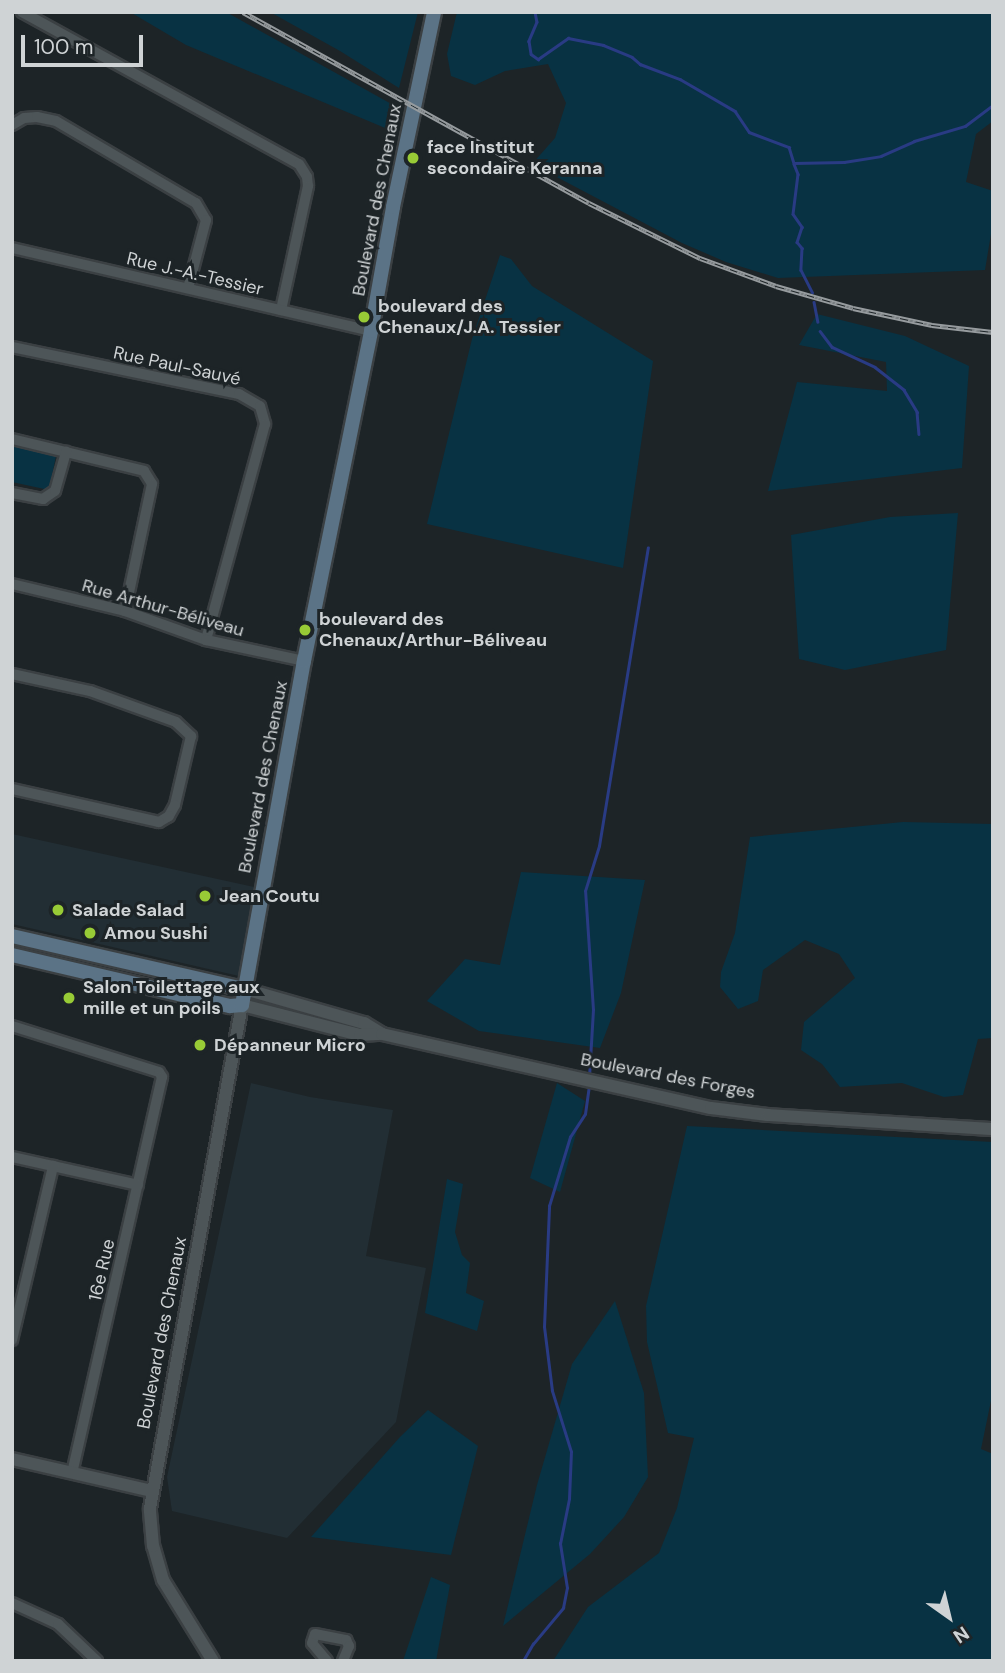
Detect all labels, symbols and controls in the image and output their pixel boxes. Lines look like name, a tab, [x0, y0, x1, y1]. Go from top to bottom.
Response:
scale bar	[24, 21, 147, 65]
text: 100 m	[34, 33, 94, 61]
street label: Boulevard des Chenaux	[348, 102, 406, 298]
place label: face Institut secondaire Keranna	[427, 137, 602, 180]
marker: face Institut secondaire Keranna	[405, 150, 421, 166]
street label: Rue J.-A.-Tessier	[124, 248, 266, 300]
place label: boulevard des Chenaux/J.A. Tessier	[378, 296, 561, 338]
marker: boulevard des Chenaux/J.A. Tessier	[356, 309, 372, 325]
street label: Rue Paul-Sauvé	[111, 342, 243, 390]
street label: Rue Arthur-Béliveau	[80, 575, 246, 641]
place label: boulevard des Chenaux/Arthur-Béliveau	[319, 609, 547, 652]
marker: boulevard des Chenaux/Arthur-Béliveau	[297, 622, 313, 638]
street label: Boulevard des Chenaux	[234, 679, 292, 875]
place label: Jean Coutu	[219, 885, 320, 907]
marker: Jean Coutu	[197, 888, 213, 904]
place label: Salade Salad	[72, 899, 184, 921]
marker: Salade Salad	[50, 902, 66, 918]
place label: Amou Sushi	[104, 922, 208, 944]
marker: Amou Sushi	[82, 925, 98, 941]
place label: Salon Toilettage aux mille et un poils	[83, 977, 260, 1020]
marker: Salon Toilettage aux mille et un poils	[61, 990, 77, 1006]
place label: Dépanneur Micro	[214, 1034, 366, 1056]
marker: Dépanneur Micro	[192, 1037, 208, 1053]
street label: Boulevard des Forges	[579, 1048, 757, 1104]
street label: Boulevard des Chenaux	[133, 1235, 191, 1431]
street label: 16e Rue	[84, 1237, 120, 1303]
north arrow	[914, 1582, 984, 1652]
text: N	[948, 1621, 974, 1649]

